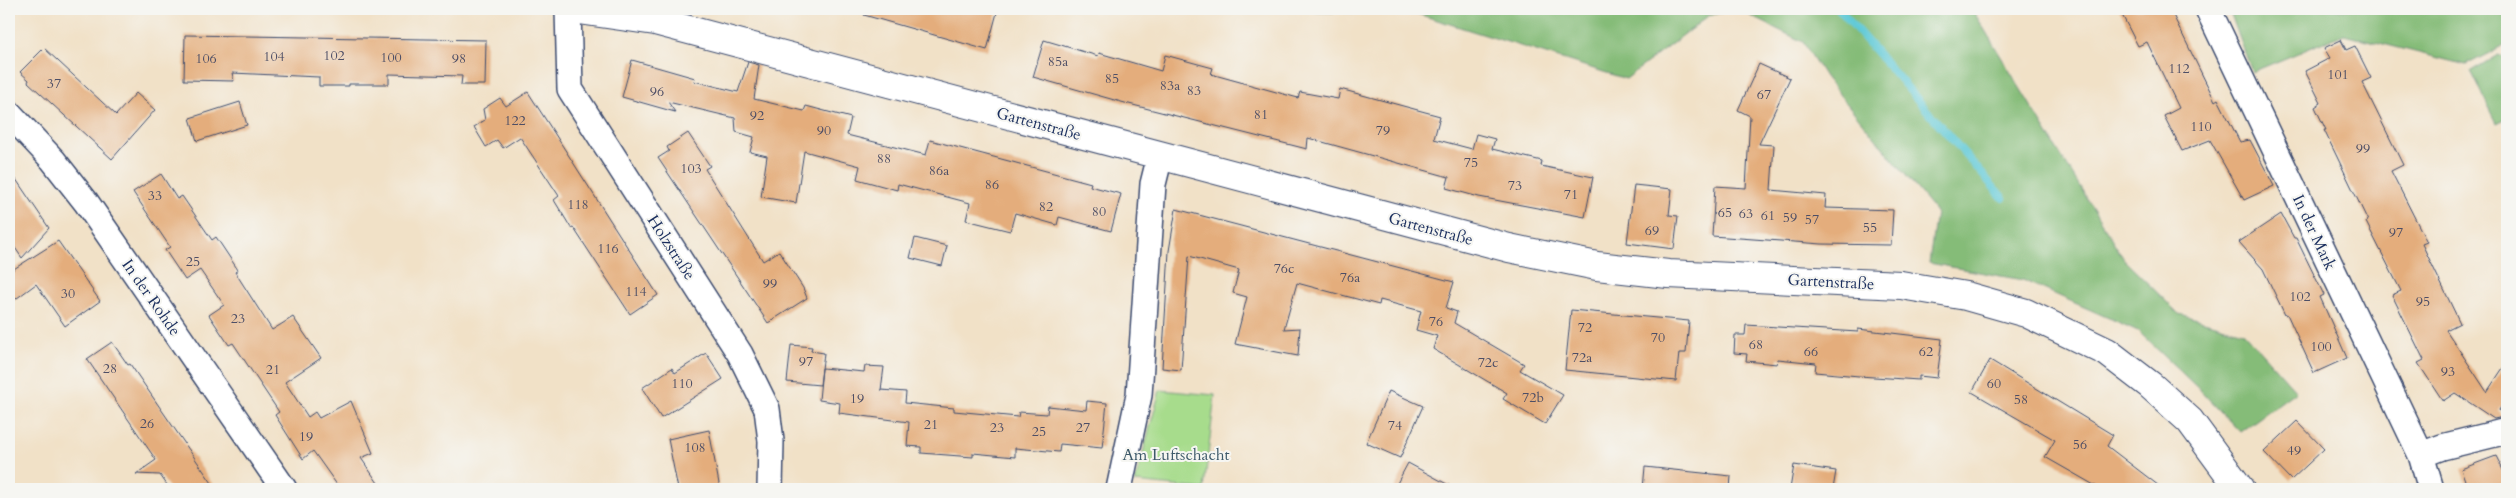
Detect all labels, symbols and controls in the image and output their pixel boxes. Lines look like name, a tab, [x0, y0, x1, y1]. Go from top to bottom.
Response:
house number: 102	[323, 46, 345, 65]
house number: 104	[263, 47, 285, 66]
house number: 100	[380, 48, 402, 67]
house number: 106	[195, 49, 217, 68]
house number: 98	[452, 49, 466, 68]
house number: 85a	[1048, 52, 1068, 71]
house number: 112	[2168, 59, 2190, 78]
house number: 101	[2327, 65, 2349, 84]
house number: 85	[1105, 69, 1119, 88]
house number: 37	[47, 74, 61, 93]
house number: 83a	[1160, 76, 1180, 95]
house number: 83	[1187, 81, 1201, 100]
house number: 96	[650, 82, 664, 101]
house number: 67	[1757, 85, 1771, 104]
street label: Gartenstraße	[994, 102, 1084, 146]
house number: 81	[1254, 105, 1268, 124]
house number: 92	[750, 106, 764, 125]
house number: 122	[504, 111, 526, 130]
house number: 110	[2190, 117, 2212, 136]
house number: 90	[817, 121, 831, 140]
house number: 79	[1376, 121, 1390, 140]
house number: 99	[2356, 139, 2370, 158]
house number: 88	[877, 149, 891, 168]
house number: 75	[1464, 153, 1478, 172]
house number: 103	[680, 159, 702, 178]
house number: 86a	[929, 161, 949, 180]
house number: 86	[985, 175, 999, 194]
house number: 73	[1508, 176, 1522, 195]
house number: 71	[1564, 185, 1578, 204]
house number: 33	[148, 186, 162, 205]
street label: In der Mark	[2287, 191, 2341, 274]
house number: 118	[567, 195, 589, 214]
house number: 82	[1039, 197, 1053, 216]
house number: 80	[1092, 202, 1106, 221]
house number: 65	[1718, 203, 1732, 222]
house number: 63	[1739, 204, 1753, 223]
house number: 61	[1761, 206, 1775, 225]
street label: Gartenstraße	[1386, 207, 1476, 251]
house number: 59	[1783, 208, 1797, 227]
house number: 57	[1805, 210, 1819, 229]
street label: Holzstraße	[642, 211, 700, 284]
house number: 55	[1863, 218, 1877, 237]
house number: 69	[1645, 221, 1659, 240]
house number: 97	[2389, 223, 2403, 242]
house number: 116	[597, 239, 619, 258]
house number: 25	[186, 252, 200, 271]
street label: In der Rohde	[117, 255, 186, 340]
house number: 76c	[1274, 259, 1294, 278]
house number: 76a	[1340, 268, 1360, 287]
street label: Gartenstraße	[1787, 269, 1875, 295]
house number: 99	[763, 274, 777, 293]
house number: 114	[625, 282, 647, 301]
house number: 30	[61, 284, 75, 303]
house number: 102	[2289, 287, 2311, 306]
house number: 95	[2416, 292, 2430, 311]
house number: 23	[231, 309, 245, 328]
house number: 76	[1429, 312, 1443, 331]
house number: 72	[1578, 318, 1592, 337]
house number: 70	[1651, 328, 1665, 347]
house number: 68	[1749, 335, 1763, 354]
house number: 100	[2310, 337, 2332, 356]
house number: 66	[1804, 342, 1818, 361]
house number: 62	[1919, 342, 1933, 361]
house number: 72a	[1572, 348, 1592, 367]
house number: 97	[799, 352, 813, 371]
house number: 72c	[1478, 353, 1498, 372]
house number: 28	[103, 359, 117, 378]
house number: 21	[266, 360, 280, 379]
house number: 93	[2441, 362, 2455, 381]
house number: 110	[671, 374, 693, 393]
house number: 60	[1987, 374, 2001, 393]
house number: 72b	[1522, 388, 1544, 407]
house number: 19	[850, 389, 864, 408]
house number: 58	[2014, 390, 2028, 409]
house number: 26	[140, 414, 154, 433]
house number: 21	[924, 415, 938, 434]
house number: 74	[1388, 416, 1402, 435]
house number: 23	[990, 418, 1004, 437]
house number: 27	[1076, 418, 1090, 437]
house number: 25	[1032, 422, 1046, 441]
house number: 19	[299, 427, 313, 446]
house number: 56	[2073, 435, 2087, 454]
house number: 108	[684, 438, 706, 457]
house number: 49	[2287, 441, 2301, 460]
park label: Am Luftschacht	[1122, 444, 1230, 466]

